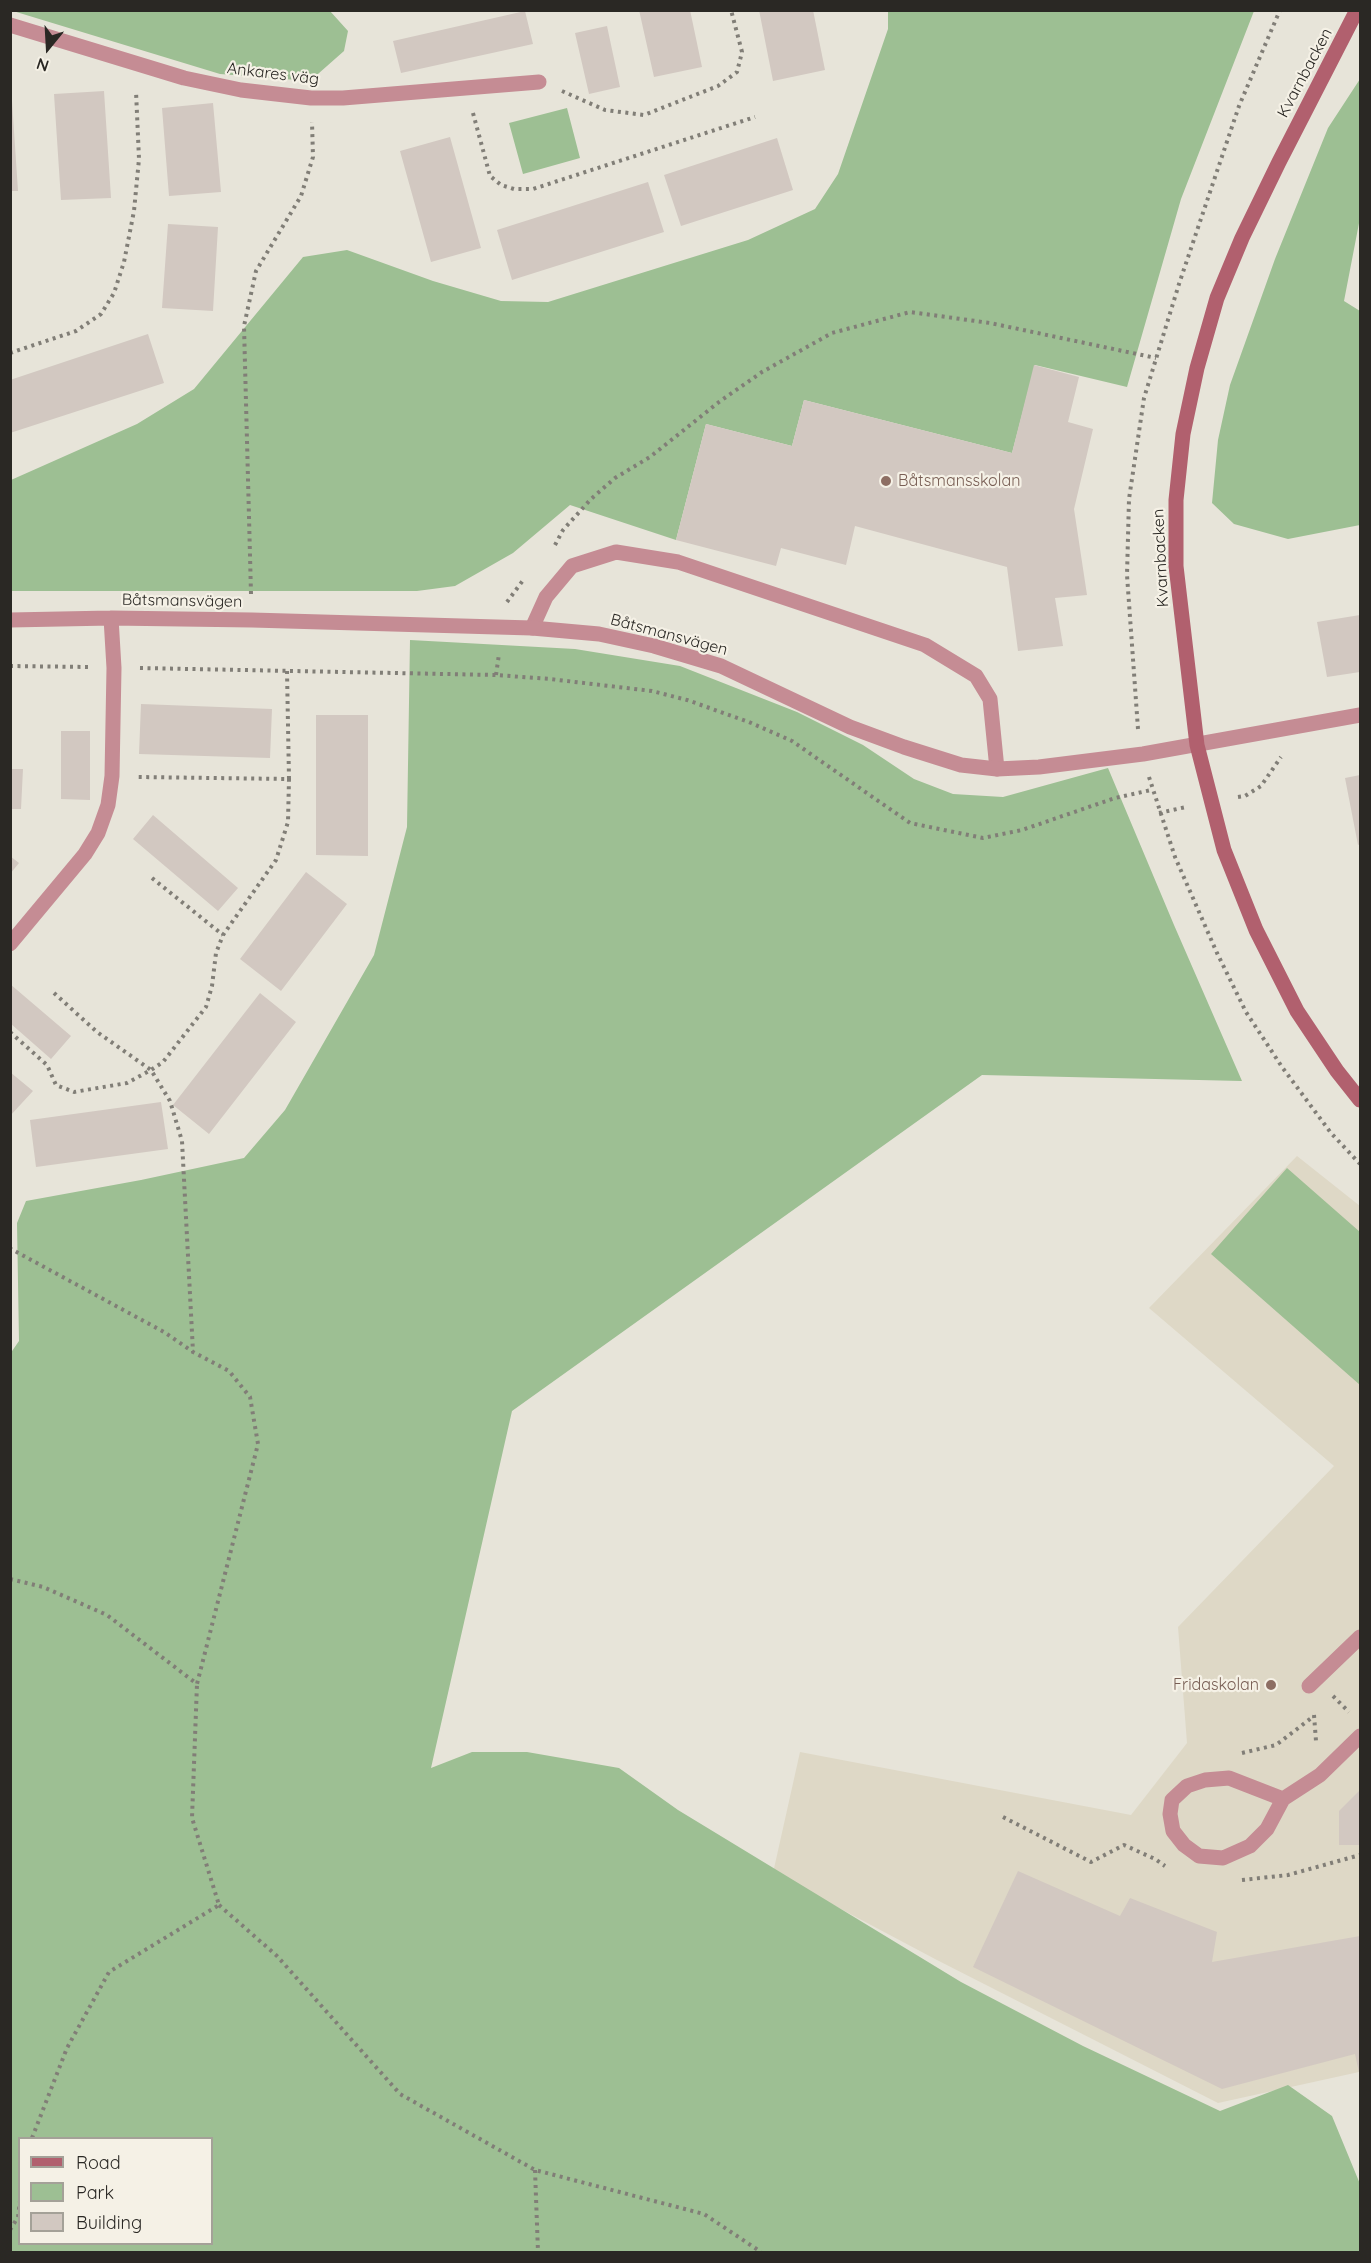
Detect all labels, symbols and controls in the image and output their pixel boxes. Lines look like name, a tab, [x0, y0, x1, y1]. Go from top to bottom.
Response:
north arrow	[18, 18, 78, 78]
street label: Kvarnbacken	[1273, 25, 1337, 121]
text: N	[34, 54, 51, 76]
street label: Ankares väg	[226, 59, 320, 89]
place label: Båtsmansskolan	[898, 471, 1020, 491]
marker: Båtsmansskolan	[879, 474, 893, 488]
street label: Kvarnbacken	[1149, 508, 1173, 608]
street label: Båtsmansvägen	[122, 590, 242, 612]
street label: Båtsmansvägen	[608, 610, 730, 660]
place label: Fridaskolan	[1173, 1675, 1259, 1695]
marker: Fridaskolan	[1264, 1678, 1278, 1692]
legend	[18, 2137, 213, 2245]
text: Road	[76, 2151, 121, 2174]
text: Park	[76, 2181, 114, 2204]
text: Building	[76, 2211, 142, 2234]

